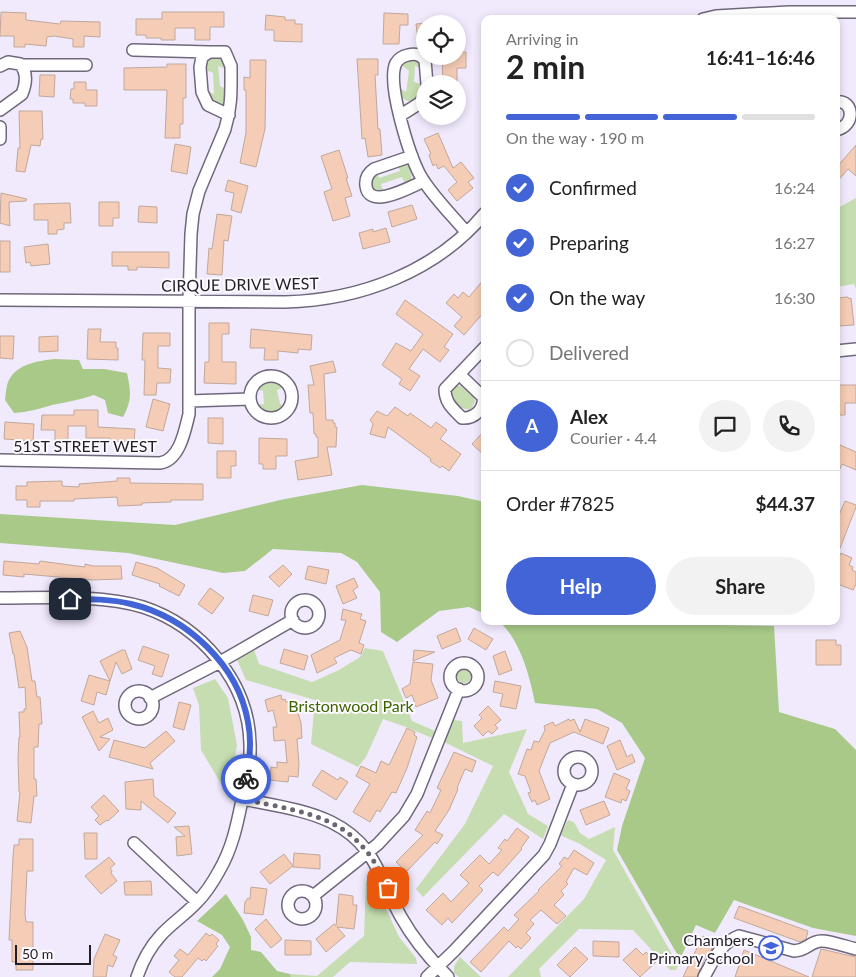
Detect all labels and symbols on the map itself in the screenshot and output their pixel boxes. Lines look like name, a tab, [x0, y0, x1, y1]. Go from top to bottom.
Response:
street label: CIRQUE DRIVE WEST	[161, 273, 319, 295]
street label: 51ST STREET WEST	[13, 436, 157, 455]
pin	[49, 578, 91, 620]
park label: Bristonwood Park	[288, 696, 415, 715]
courier	[221, 754, 271, 804]
pin	[367, 867, 409, 909]
place label: Chambers Primary School	[649, 930, 754, 967]
school or university icon: Chambers Primary School	[758, 935, 784, 961]
scale bar	[15, 942, 91, 965]

